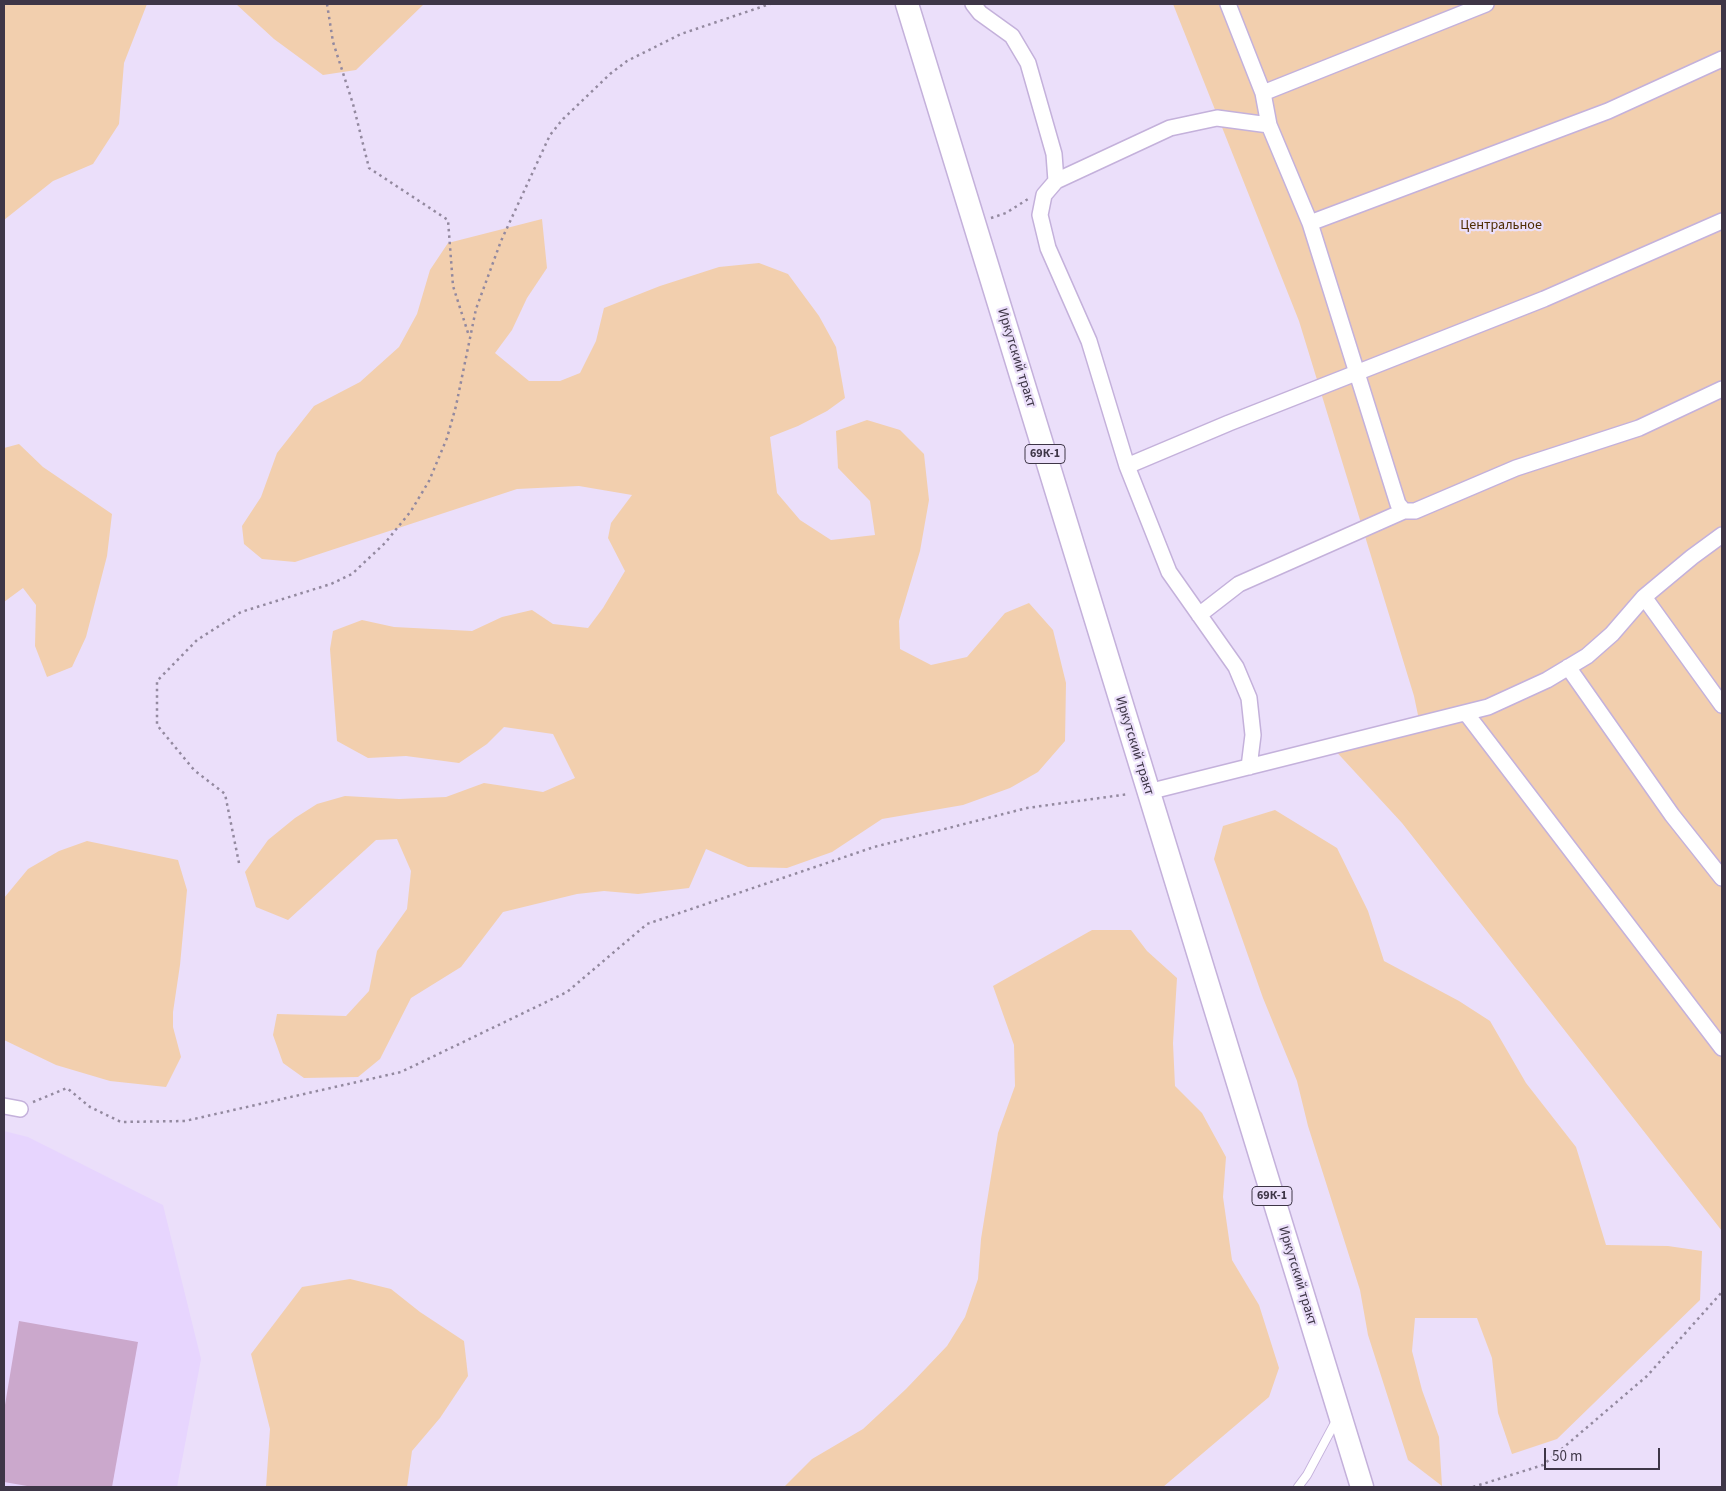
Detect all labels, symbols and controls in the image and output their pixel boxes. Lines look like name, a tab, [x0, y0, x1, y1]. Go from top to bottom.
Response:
park label: Центральное	[1460, 218, 1542, 234]
street label: Иркутский тракт	[993, 306, 1039, 410]
road number: 69К-1	[1025, 444, 1065, 464]
street label: Иркутский тракт	[1111, 694, 1157, 798]
road number: 69К-1	[1252, 1186, 1292, 1206]
street label: Иркутский тракт	[1274, 1224, 1320, 1328]
scale bar	[1546, 1438, 1662, 1470]
text: 50 m	[1552, 1446, 1582, 1467]

